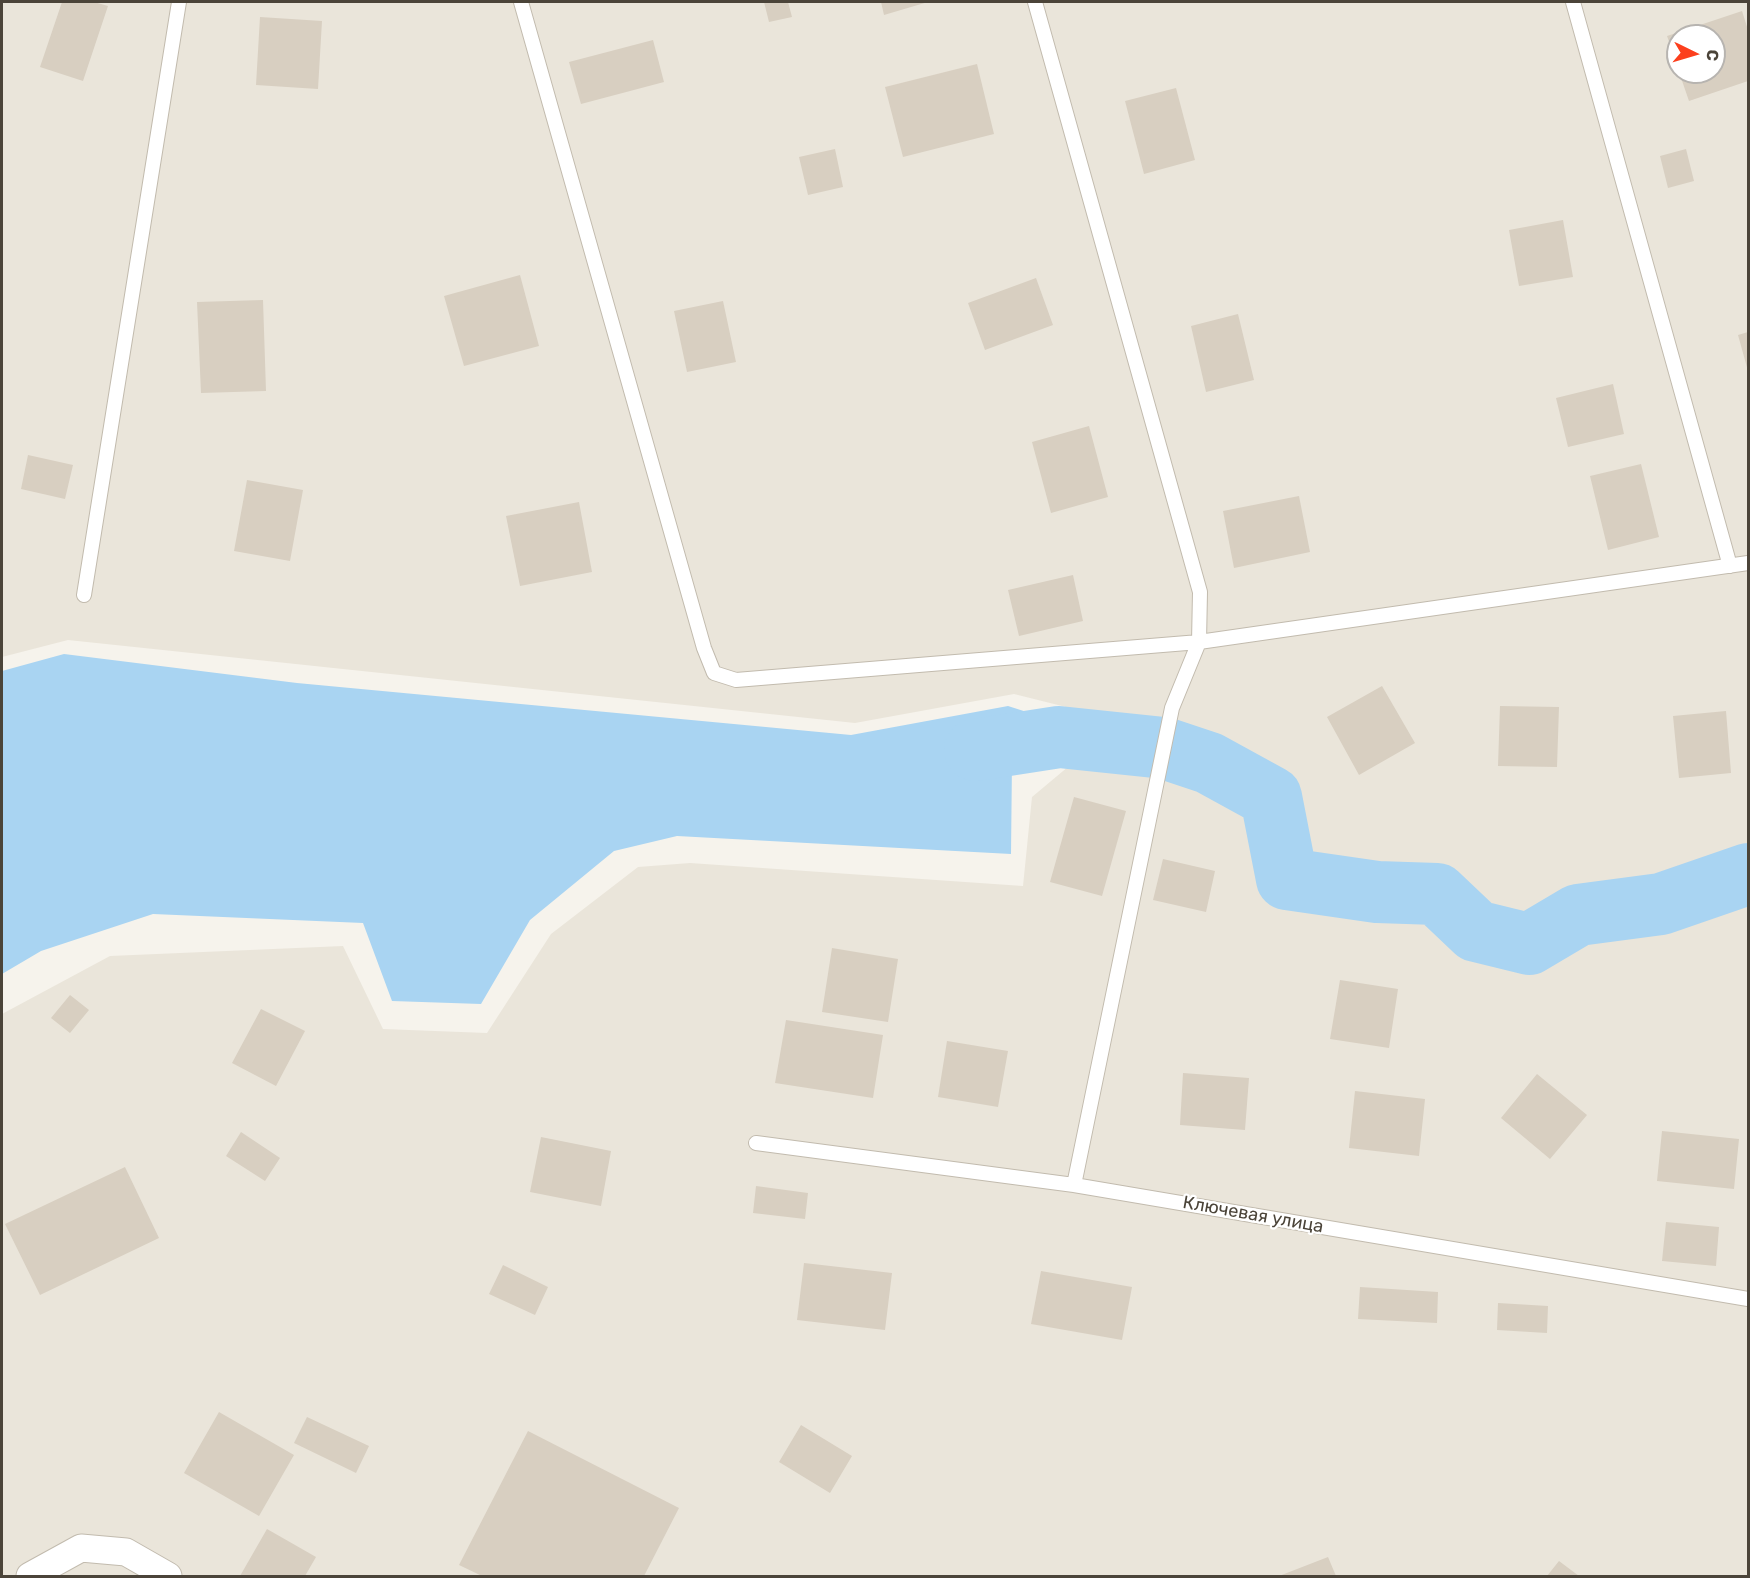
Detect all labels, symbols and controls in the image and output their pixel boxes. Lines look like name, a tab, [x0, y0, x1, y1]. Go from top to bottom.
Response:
north arrow	[1666, 24, 1726, 84]
text: С	[1702, 49, 1722, 62]
street label: Ключевая улица	[1181, 1192, 1325, 1238]

